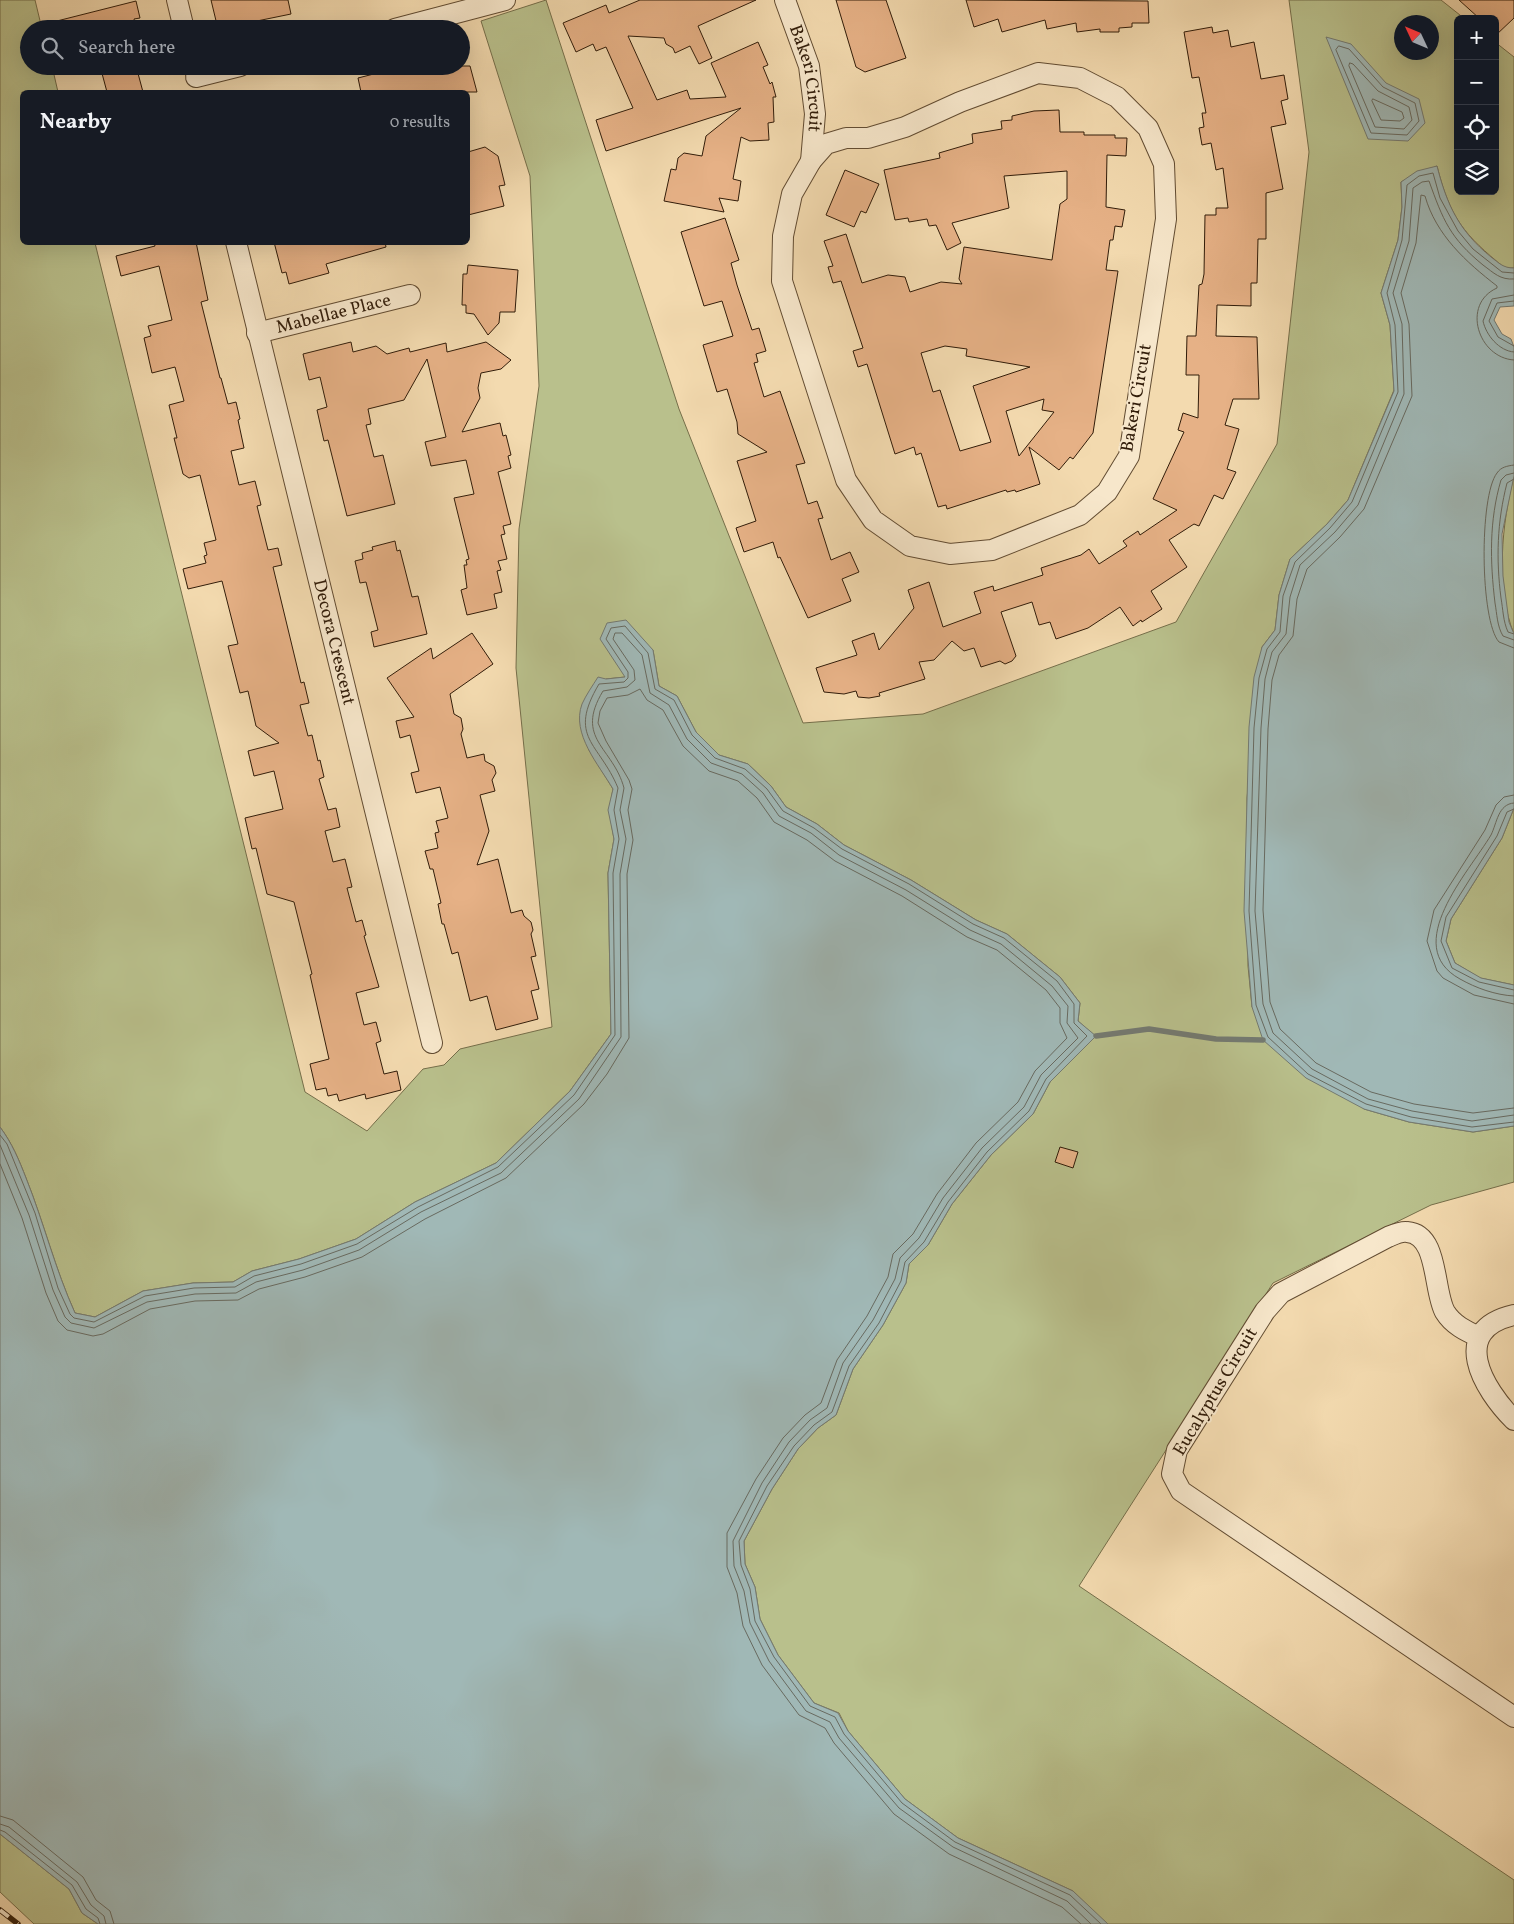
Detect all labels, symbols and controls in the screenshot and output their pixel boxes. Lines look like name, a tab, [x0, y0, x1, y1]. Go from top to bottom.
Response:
north arrow	[1394, 15, 1439, 60]
map controls	[1454, 15, 1499, 195]
button: +	[1454, 15, 1499, 60]
search box	[20, 20, 470, 75]
street label: Bakeri Circuit	[783, 21, 828, 133]
icon: search	[38, 34, 66, 62]
text: Search here	[78, 35, 175, 61]
button: −	[1454, 60, 1499, 105]
button: locate	[1454, 105, 1499, 150]
text: Nearby	[40, 108, 111, 137]
text: 0 results	[390, 112, 450, 134]
button: layers	[1454, 150, 1499, 195]
street label: Mabellae Place	[274, 288, 394, 340]
street label: Bakeri Circuit	[1115, 342, 1159, 454]
street label: Decora Crescent	[306, 577, 361, 708]
street label: Eucalyptus Circuit	[1168, 1323, 1264, 1461]

